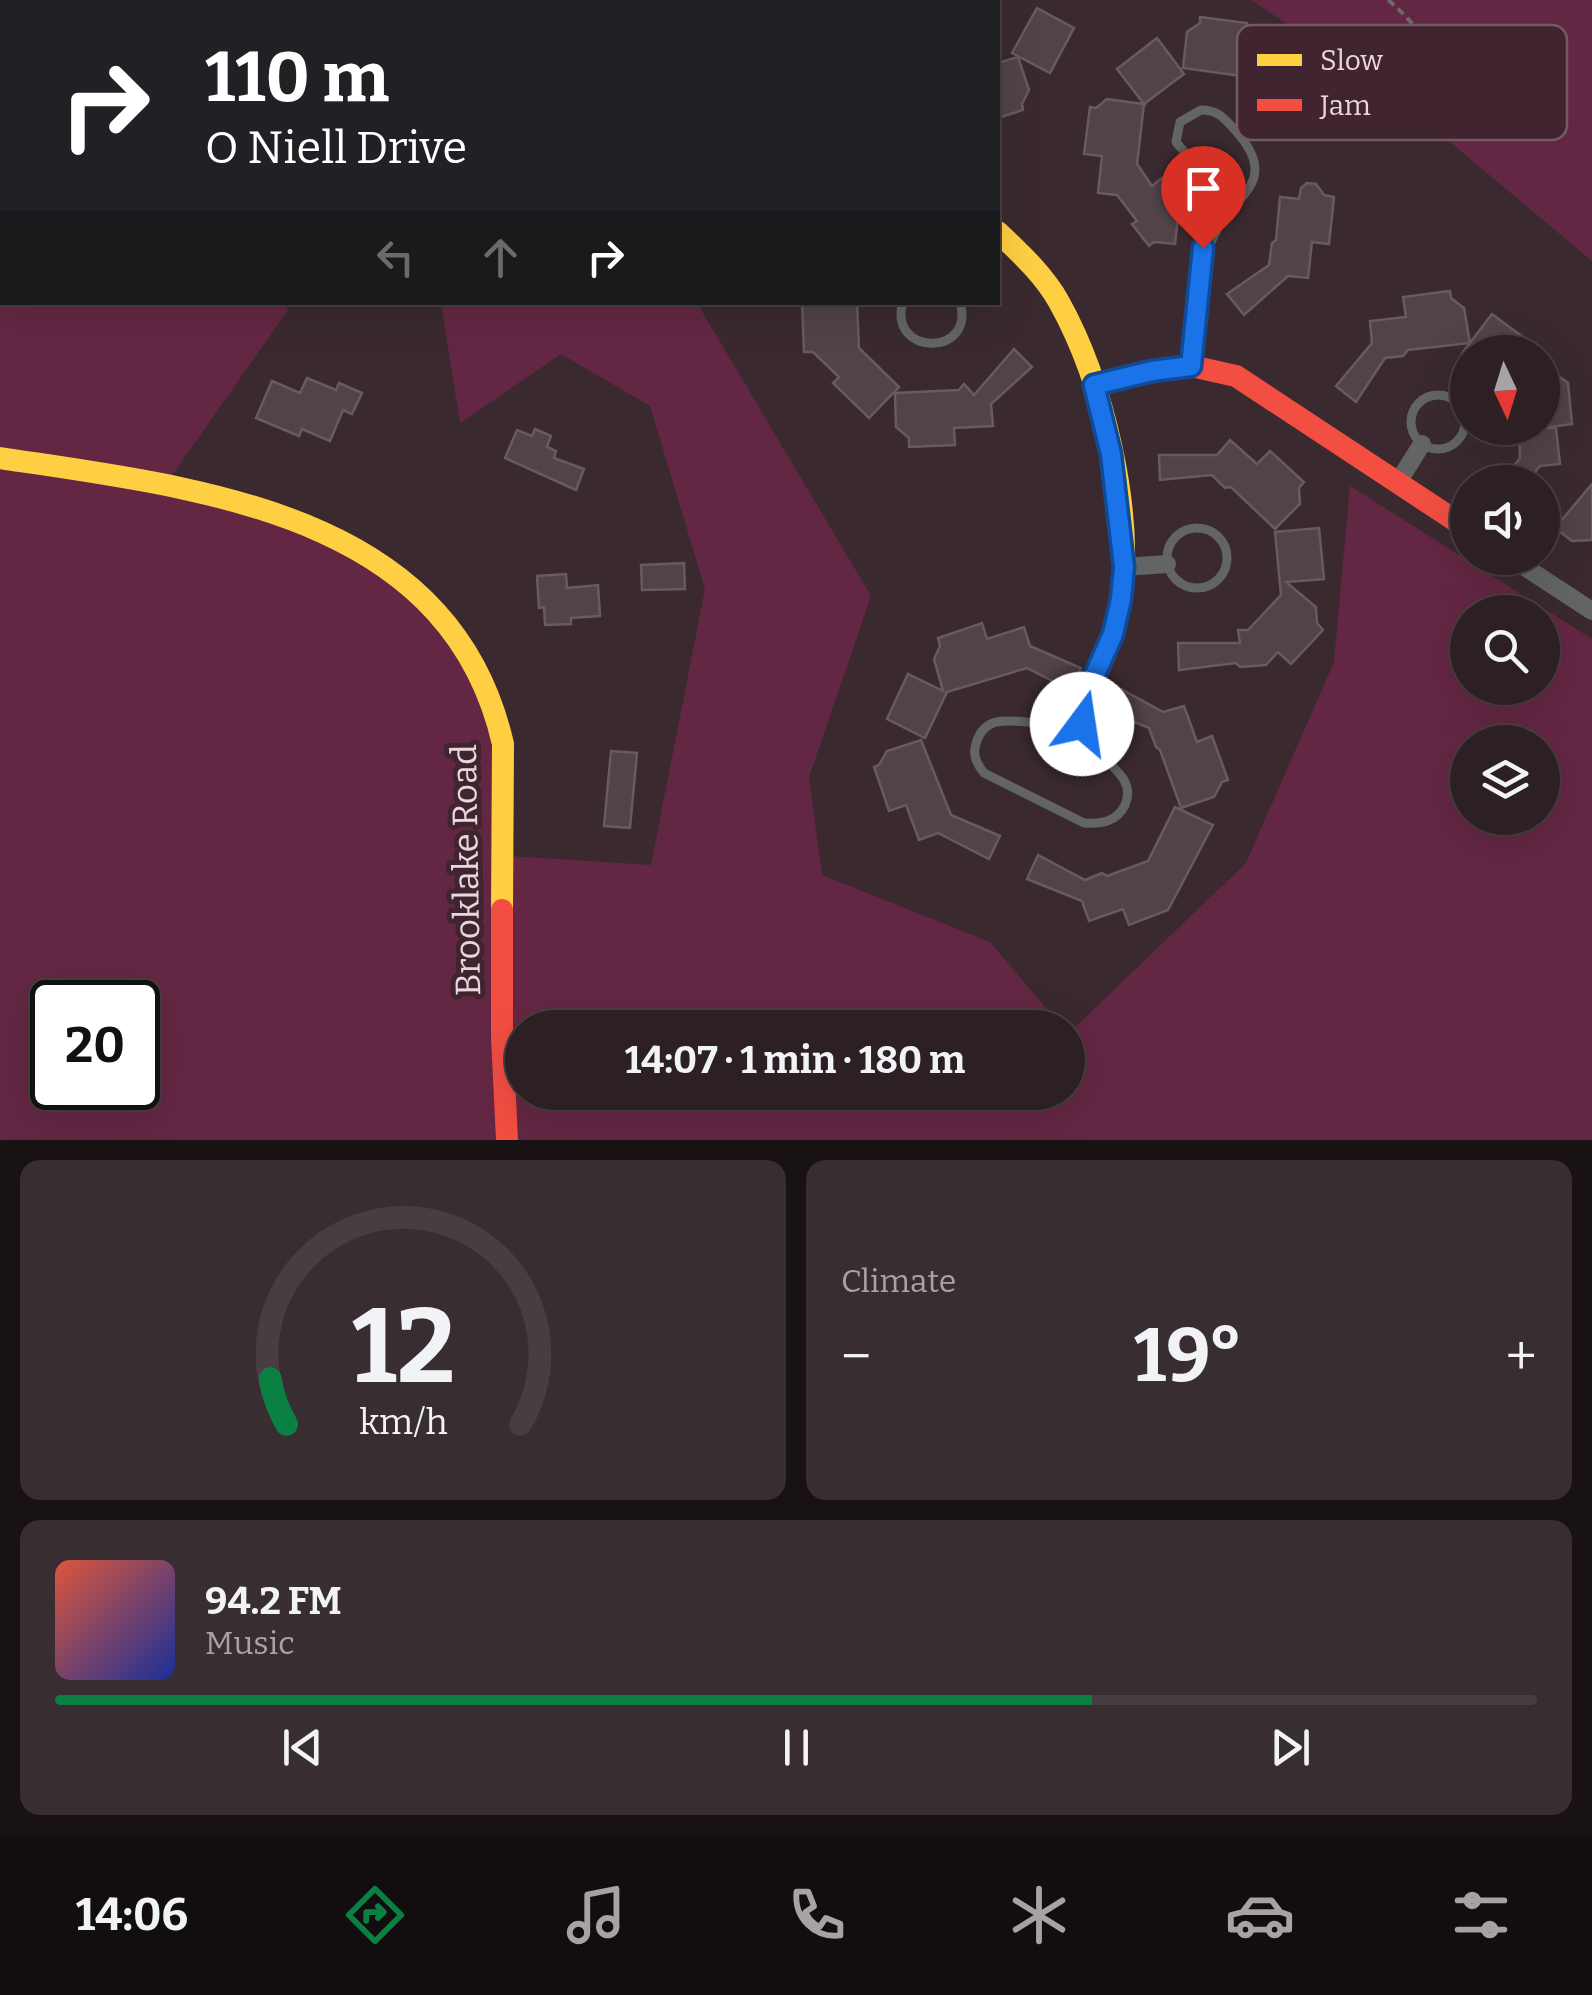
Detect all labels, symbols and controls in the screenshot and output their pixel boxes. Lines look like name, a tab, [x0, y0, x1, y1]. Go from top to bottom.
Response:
legend	[1237, 25, 1567, 140]
text: 110 m	[205, 36, 389, 120]
icon: right	[40, 40, 170, 170]
text: Slow	[1320, 44, 1383, 77]
text: Jam	[1319, 89, 1371, 122]
text: O Niell Drive	[205, 121, 467, 175]
pin	[1161, 146, 1246, 249]
icon: arrive	[1176, 161, 1231, 216]
icon: left	[368, 230, 423, 285]
icon: ahead	[473, 230, 528, 285]
icon: right	[578, 230, 633, 285]
north arrow	[1450, 335, 1560, 445]
map controls	[1450, 335, 1560, 835]
button: sound	[1450, 465, 1560, 575]
button: search	[1450, 595, 1560, 705]
position arrow	[1030, 672, 1134, 776]
button: layers	[1450, 725, 1560, 835]
street label: Brooklake Road	[443, 744, 489, 996]
speed limit sign: 20	[30, 980, 160, 1110]
text: 14:07 · 1 min · 180 m	[625, 1037, 965, 1083]
text: Climate	[841, 1262, 956, 1300]
text: 12	[351, 1285, 455, 1410]
text: 19°	[1134, 1311, 1243, 1401]
text: −	[841, 1324, 871, 1390]
text: +	[1506, 1324, 1537, 1390]
text: km/h	[359, 1401, 447, 1443]
text: 94.2 FM	[205, 1578, 342, 1624]
text: Music	[205, 1624, 295, 1662]
icon: previous	[275, 1720, 330, 1775]
icon: pause	[769, 1720, 824, 1775]
icon: next	[1263, 1720, 1318, 1775]
icon: directions	[340, 1880, 410, 1950]
icon: music	[561, 1880, 631, 1950]
icon: phone	[782, 1880, 852, 1950]
icon: climate	[1004, 1880, 1074, 1950]
icon: car	[1225, 1880, 1295, 1950]
icon: filters	[1446, 1880, 1516, 1950]
text: 14:06	[76, 1888, 188, 1942]

